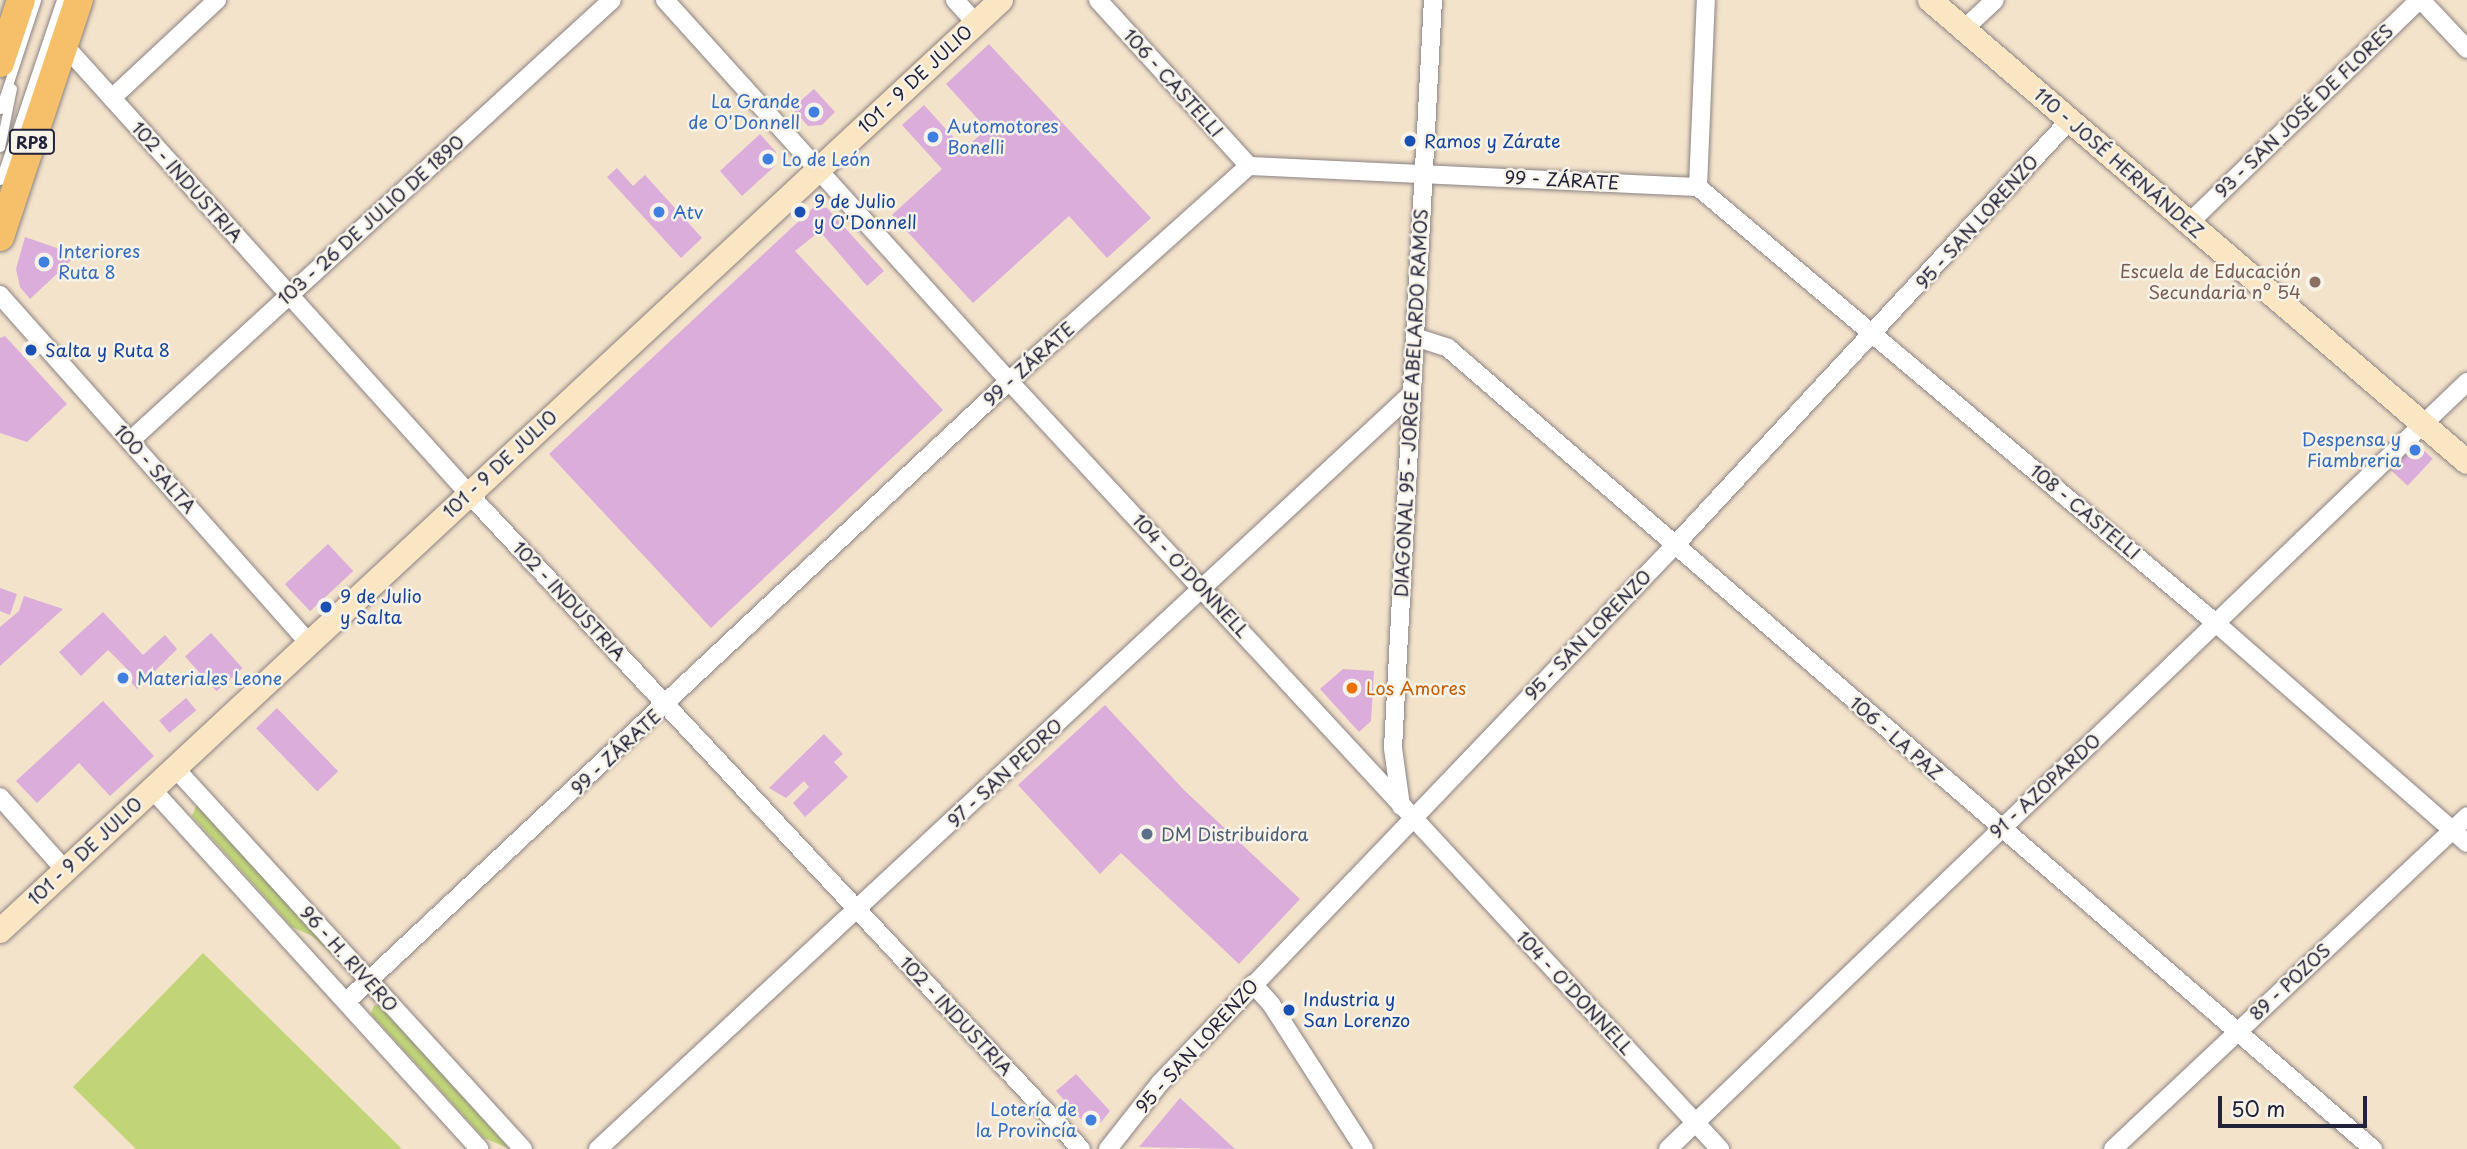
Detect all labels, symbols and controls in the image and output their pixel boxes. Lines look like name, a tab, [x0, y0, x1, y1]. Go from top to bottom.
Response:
street label: 101 - 9 DE JULIO	[852, 20, 978, 138]
street label: 93 - SAN JOSÉ DE FLORES	[2210, 20, 2398, 202]
street label: 106 - CASTELLI	[1118, 24, 1228, 142]
street label: 110 - JOSÉ HERNÁNDEZ	[2029, 83, 2209, 243]
place label: La Grande de O'Donnell	[688, 91, 800, 134]
marker: La Grande de O'Donnell	[806, 104, 822, 120]
street label: 102 - INDUSTRIA	[126, 116, 248, 248]
place label: Automotores Bonelli	[947, 116, 1059, 158]
street label: 103 - 26 DE JULIO DE 1890	[271, 129, 471, 311]
marker: Automotores Bonelli	[925, 129, 941, 145]
road number: RP8	[7, 130, 56, 154]
place label: Ramos y Zárate	[1424, 130, 1562, 152]
marker: Ramos y Zárate	[1402, 133, 1418, 149]
place label: Lo de León	[782, 148, 873, 170]
marker: Lo de León	[760, 151, 776, 167]
street label: 95 - SAN LORENZO	[1911, 151, 2043, 293]
street label: 99 - ZÁRATE	[1504, 166, 1620, 194]
place label: 9 de Julio y O'Donnell	[814, 191, 916, 234]
place label: Atv	[673, 201, 703, 223]
marker: Atv	[651, 204, 667, 220]
marker: 9 de Julio y O'Donnell	[792, 204, 808, 220]
street label: DIAGONAL 95 - JORGE ABELARDO RAMOS	[1390, 205, 1432, 601]
place label: Interiores Ruta 8	[58, 241, 140, 284]
marker: Interiores Ruta 8	[36, 254, 52, 270]
place label: Escuela de Educación Secundaria nº 54	[2119, 261, 2301, 304]
marker: Escuela de Educación Secundaria nº 54	[2307, 274, 2323, 290]
street label: 99 - ZÁRATE	[979, 317, 1079, 411]
place label: Salta y Ruta 8	[45, 339, 171, 361]
marker: Salta y Ruta 8	[23, 342, 39, 358]
street label: 101 - 9 DE JULIO	[437, 405, 563, 523]
street label: 100 - SALTA	[109, 420, 201, 518]
place label: Despensa y Fiambreria	[2301, 429, 2401, 472]
marker: Despensa y Fiambreria	[2407, 442, 2423, 458]
street label: 108 - CASTELLI	[2025, 459, 2145, 565]
street label: 104 - O'DONNELL	[1128, 509, 1254, 643]
street label: 102 - INDUSTRIA	[507, 536, 631, 666]
street label: 95 - SAN LORENZO	[1520, 565, 1656, 705]
place label: 9 de Julio y Salta	[340, 586, 423, 628]
marker: 9 de Julio y Salta	[318, 599, 334, 615]
place label: Materiales Leone	[137, 667, 284, 689]
marker: Materiales Leone	[115, 670, 131, 686]
place label: Los Amores	[1366, 677, 1467, 699]
marker: Los Amores	[1344, 680, 1360, 696]
street label: 106 - LA PAZ	[1844, 691, 1948, 785]
street label: 99 - ZÁRATE	[566, 705, 666, 799]
street label: 97 - SAN PEDRO	[943, 714, 1067, 832]
street label: 91 - AZOPARDO	[1985, 729, 2105, 843]
street label: 101 - 9 DE JULIO	[22, 792, 148, 910]
place label: DM Distribuidora	[1161, 823, 1310, 845]
marker: DM Distribuidora	[1139, 826, 1155, 842]
street label: 96 - H. RIVERO	[295, 901, 403, 1017]
street label: 104 - O'DONNELL	[1512, 926, 1638, 1060]
street label: 89 - POZOS	[2245, 939, 2335, 1025]
street label: 102 - INDUSTRIA	[894, 951, 1018, 1081]
street label: 95 - SAN LORENZO	[1131, 975, 1263, 1117]
place label: Industria y San Lorenzo	[1303, 989, 1409, 1032]
marker: Industria y San Lorenzo	[1281, 1002, 1297, 1018]
scale bar	[2222, 1082, 2371, 1126]
text: 50 m	[2231, 1092, 2285, 1124]
place label: Lotería de la Provincía	[976, 1099, 1077, 1142]
marker: Lotería de la Provincía	[1083, 1112, 1099, 1128]

